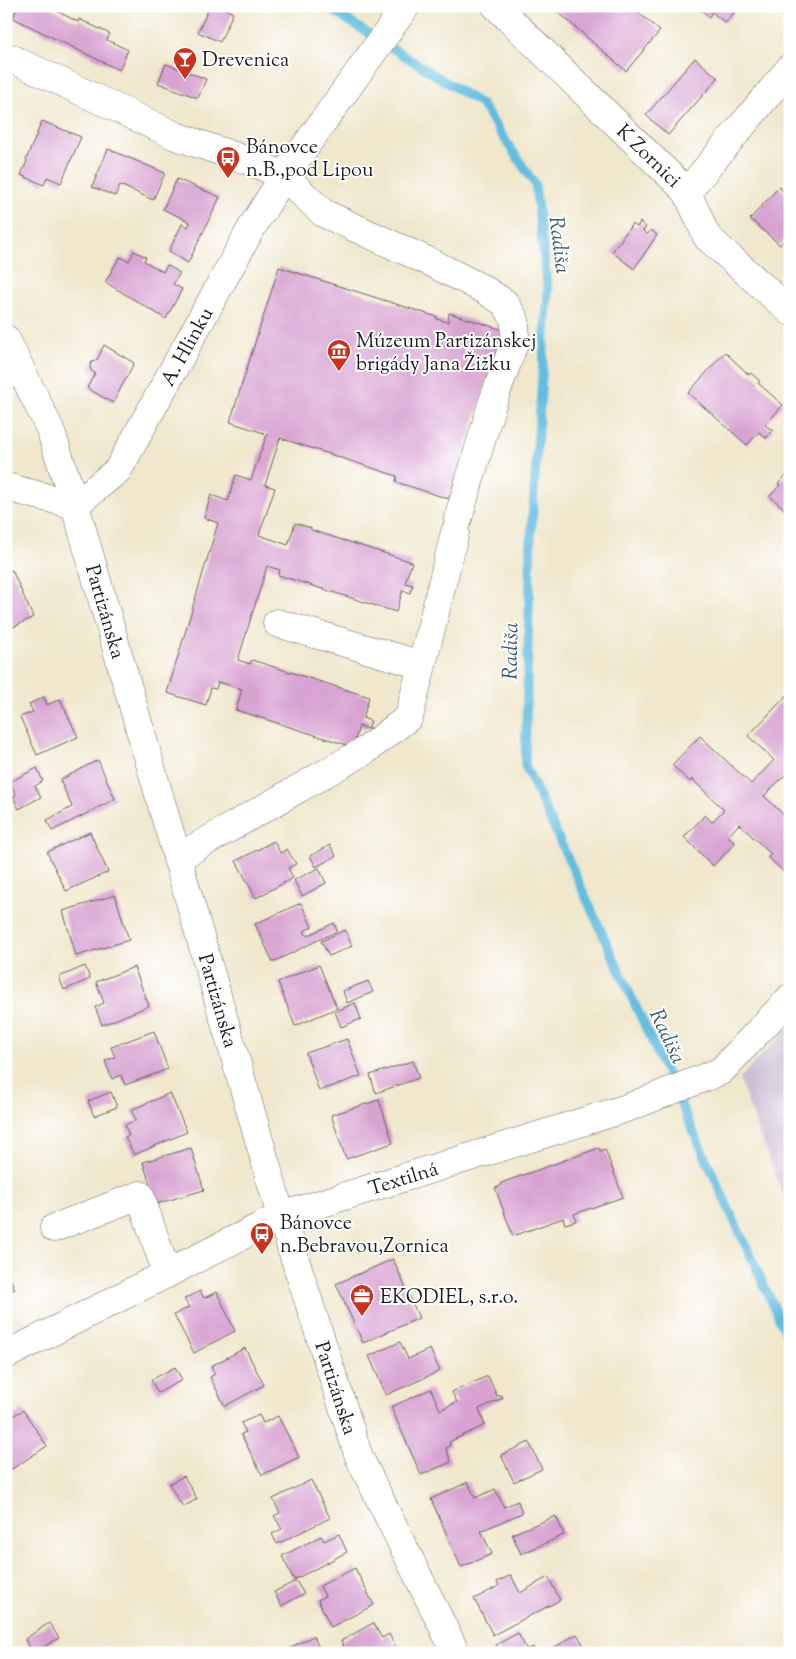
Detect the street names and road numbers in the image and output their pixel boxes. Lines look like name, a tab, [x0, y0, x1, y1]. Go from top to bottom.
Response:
street label: K Zornici	[609, 119, 687, 196]
street label: A. Hlinku	[155, 302, 222, 392]
street label: Partizánska	[76, 562, 131, 663]
street label: Partizánska	[189, 951, 244, 1052]
street label: Textilná	[365, 1156, 442, 1205]
street label: Partizánska	[306, 1338, 363, 1439]

